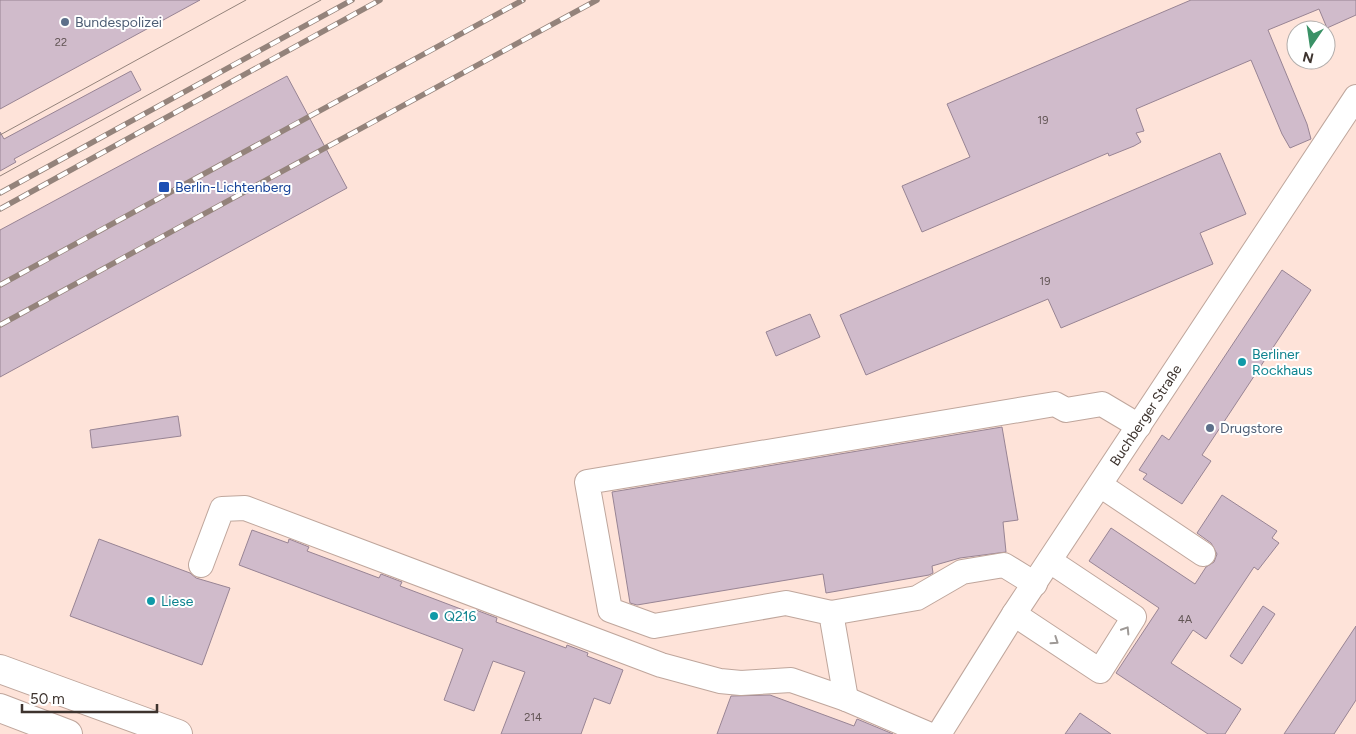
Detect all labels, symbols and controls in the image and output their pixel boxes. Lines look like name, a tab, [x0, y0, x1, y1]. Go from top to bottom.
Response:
place label: Bundespolizei	[75, 14, 162, 31]
marker: Bundespolizei	[59, 16, 71, 28]
north arrow	[1286, 20, 1336, 70]
house number: 22	[55, 36, 67, 49]
text: N	[1301, 48, 1315, 67]
house number: 19	[1038, 114, 1048, 127]
place label: Berlin-Lichtenberg	[175, 179, 291, 196]
marker: Berlin-Lichtenberg	[157, 180, 171, 194]
house number: 19	[1040, 275, 1050, 288]
place label: Berliner Rockhaus	[1252, 346, 1313, 379]
marker: Berliner Rockhaus	[1236, 356, 1248, 368]
street label: Buchberger Straße	[1106, 361, 1185, 469]
place label: Drugstore	[1220, 420, 1283, 437]
marker: Drugstore	[1204, 422, 1216, 434]
place label: Liese	[161, 593, 194, 610]
marker: Liese	[145, 595, 157, 607]
place label: Q216	[444, 608, 477, 625]
marker: Q216	[428, 610, 440, 622]
house number: 4A	[1178, 613, 1193, 626]
one-way arrow	[1120, 626, 1130, 635]
one-way arrow	[1049, 635, 1059, 644]
scale bar	[22, 682, 158, 714]
text: 50 m	[30, 690, 65, 708]
house number: 214	[524, 711, 542, 724]

